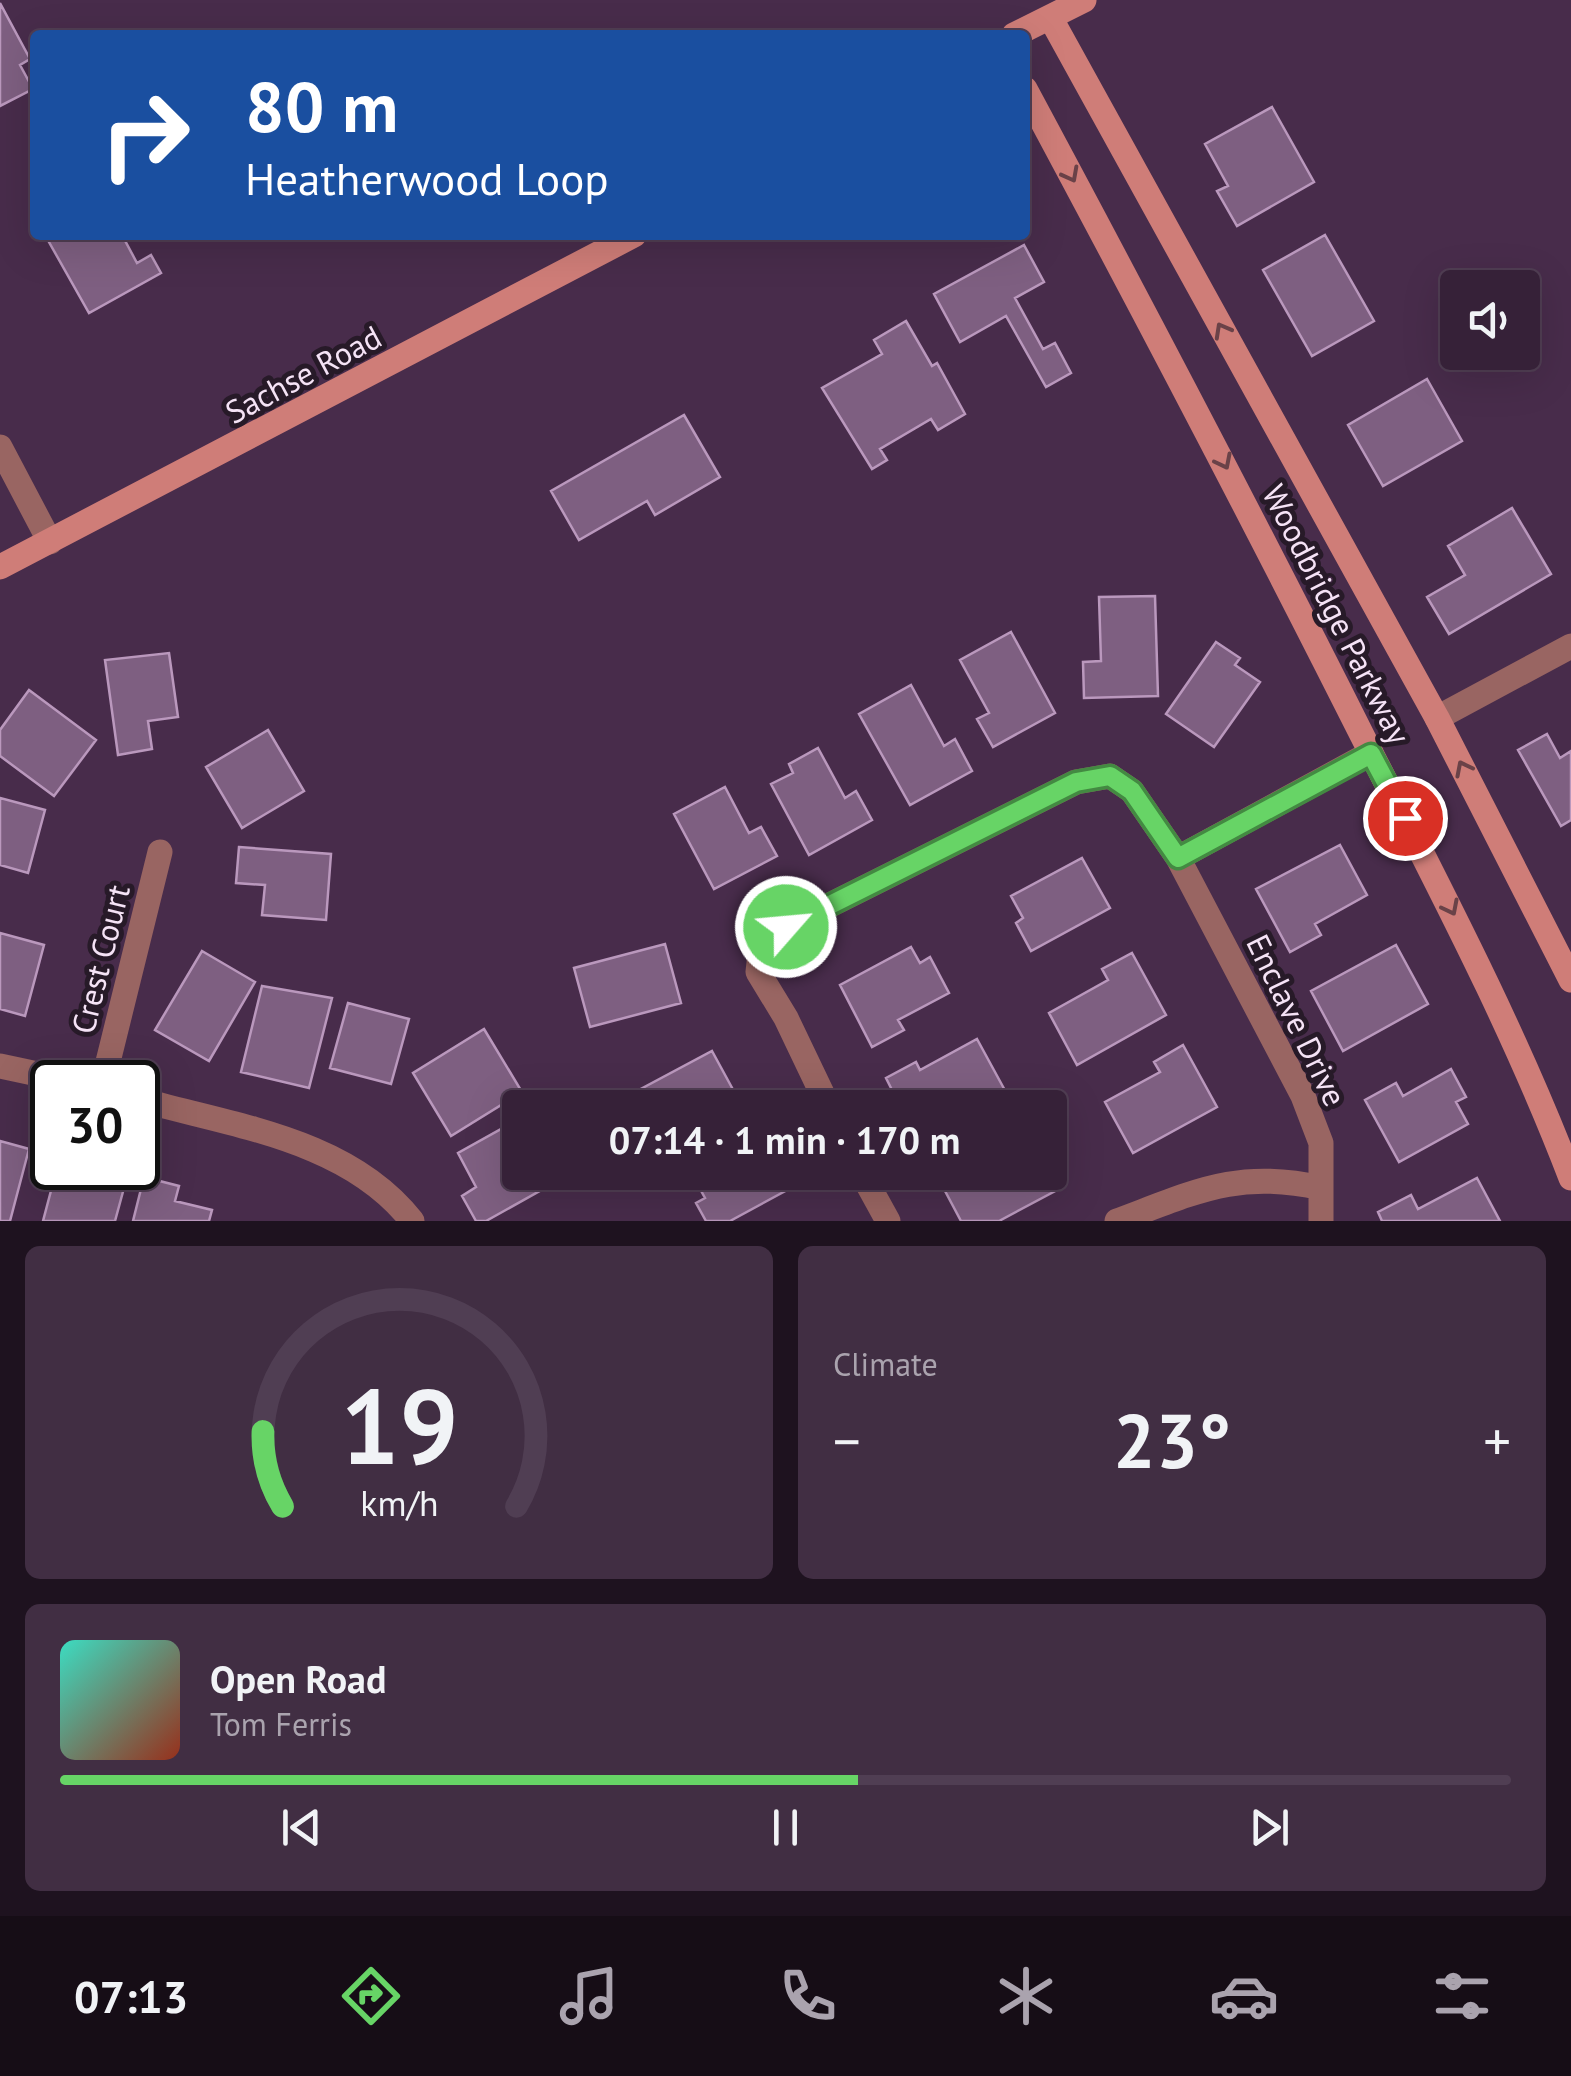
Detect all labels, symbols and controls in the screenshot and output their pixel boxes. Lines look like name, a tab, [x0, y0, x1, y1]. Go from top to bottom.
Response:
text: 80 m	[245, 61, 398, 151]
icon: right	[80, 70, 210, 200]
text: Heatherwood Loop	[245, 149, 609, 207]
one-way arrow	[1059, 165, 1078, 183]
map controls	[1440, 270, 1540, 370]
button: sound	[1440, 270, 1540, 370]
street label: Sachse Road	[218, 315, 388, 433]
one-way arrow	[1215, 322, 1235, 340]
one-way arrow	[1212, 452, 1232, 470]
street label: Woodbridge Parkway	[1253, 477, 1421, 751]
one-way arrow	[1455, 760, 1475, 778]
pin	[1363, 776, 1448, 861]
icon: arrive	[1378, 791, 1433, 846]
position arrow	[734, 875, 838, 979]
street label: Crest Court	[61, 880, 139, 1038]
one-way arrow	[1439, 897, 1458, 915]
street label: Enclave Drive	[1237, 927, 1357, 1113]
speed limit sign: 30	[30, 1060, 160, 1190]
text: 07:14 · 1 min · 170 m	[609, 1115, 960, 1164]
text: Climate	[833, 1343, 938, 1385]
text: 19	[340, 1358, 458, 1493]
text: 23°	[1113, 1392, 1231, 1489]
text: −	[833, 1405, 861, 1476]
text: +	[1483, 1405, 1511, 1476]
text: km/h	[360, 1480, 438, 1526]
text: Open Road	[210, 1654, 386, 1703]
text: Tom Ferris	[210, 1703, 352, 1745]
icon: previous	[274, 1800, 329, 1855]
icon: pause	[758, 1800, 813, 1855]
icon: next	[1242, 1800, 1297, 1855]
icon: directions	[336, 1961, 406, 2031]
icon: music	[554, 1961, 624, 2031]
icon: phone	[773, 1961, 843, 2031]
icon: climate	[991, 1961, 1061, 2031]
icon: car	[1209, 1961, 1279, 2031]
icon: filters	[1427, 1961, 1497, 2031]
text: 07:13	[74, 1967, 188, 2025]

